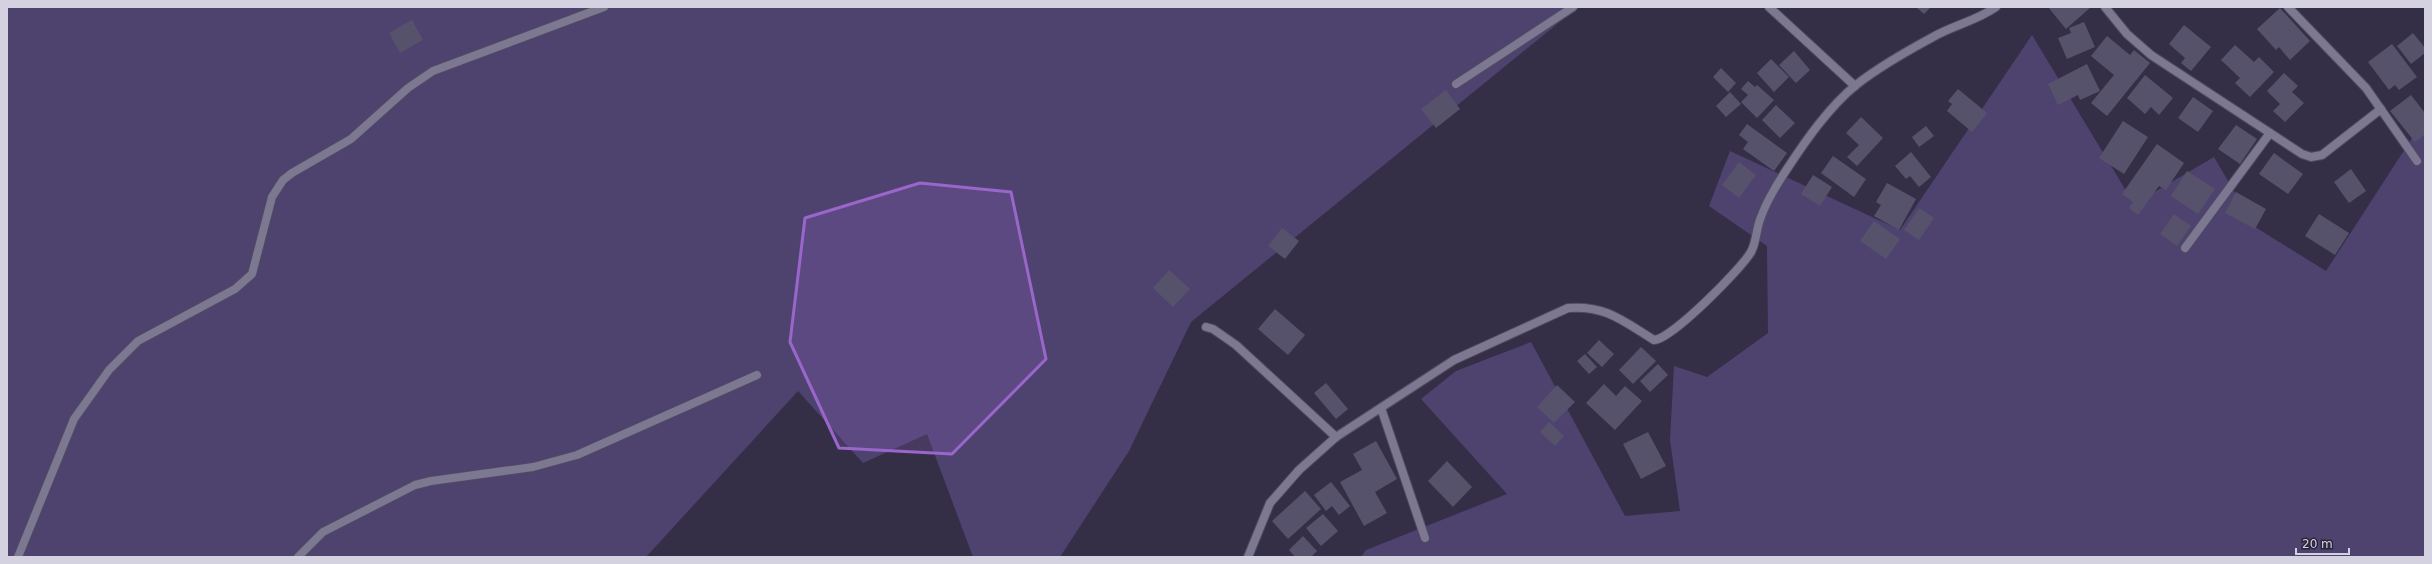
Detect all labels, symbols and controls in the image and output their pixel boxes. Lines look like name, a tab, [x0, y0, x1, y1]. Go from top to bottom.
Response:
scale bar	[2296, 530, 2349, 556]
text: 20 m	[2302, 537, 2333, 551]

